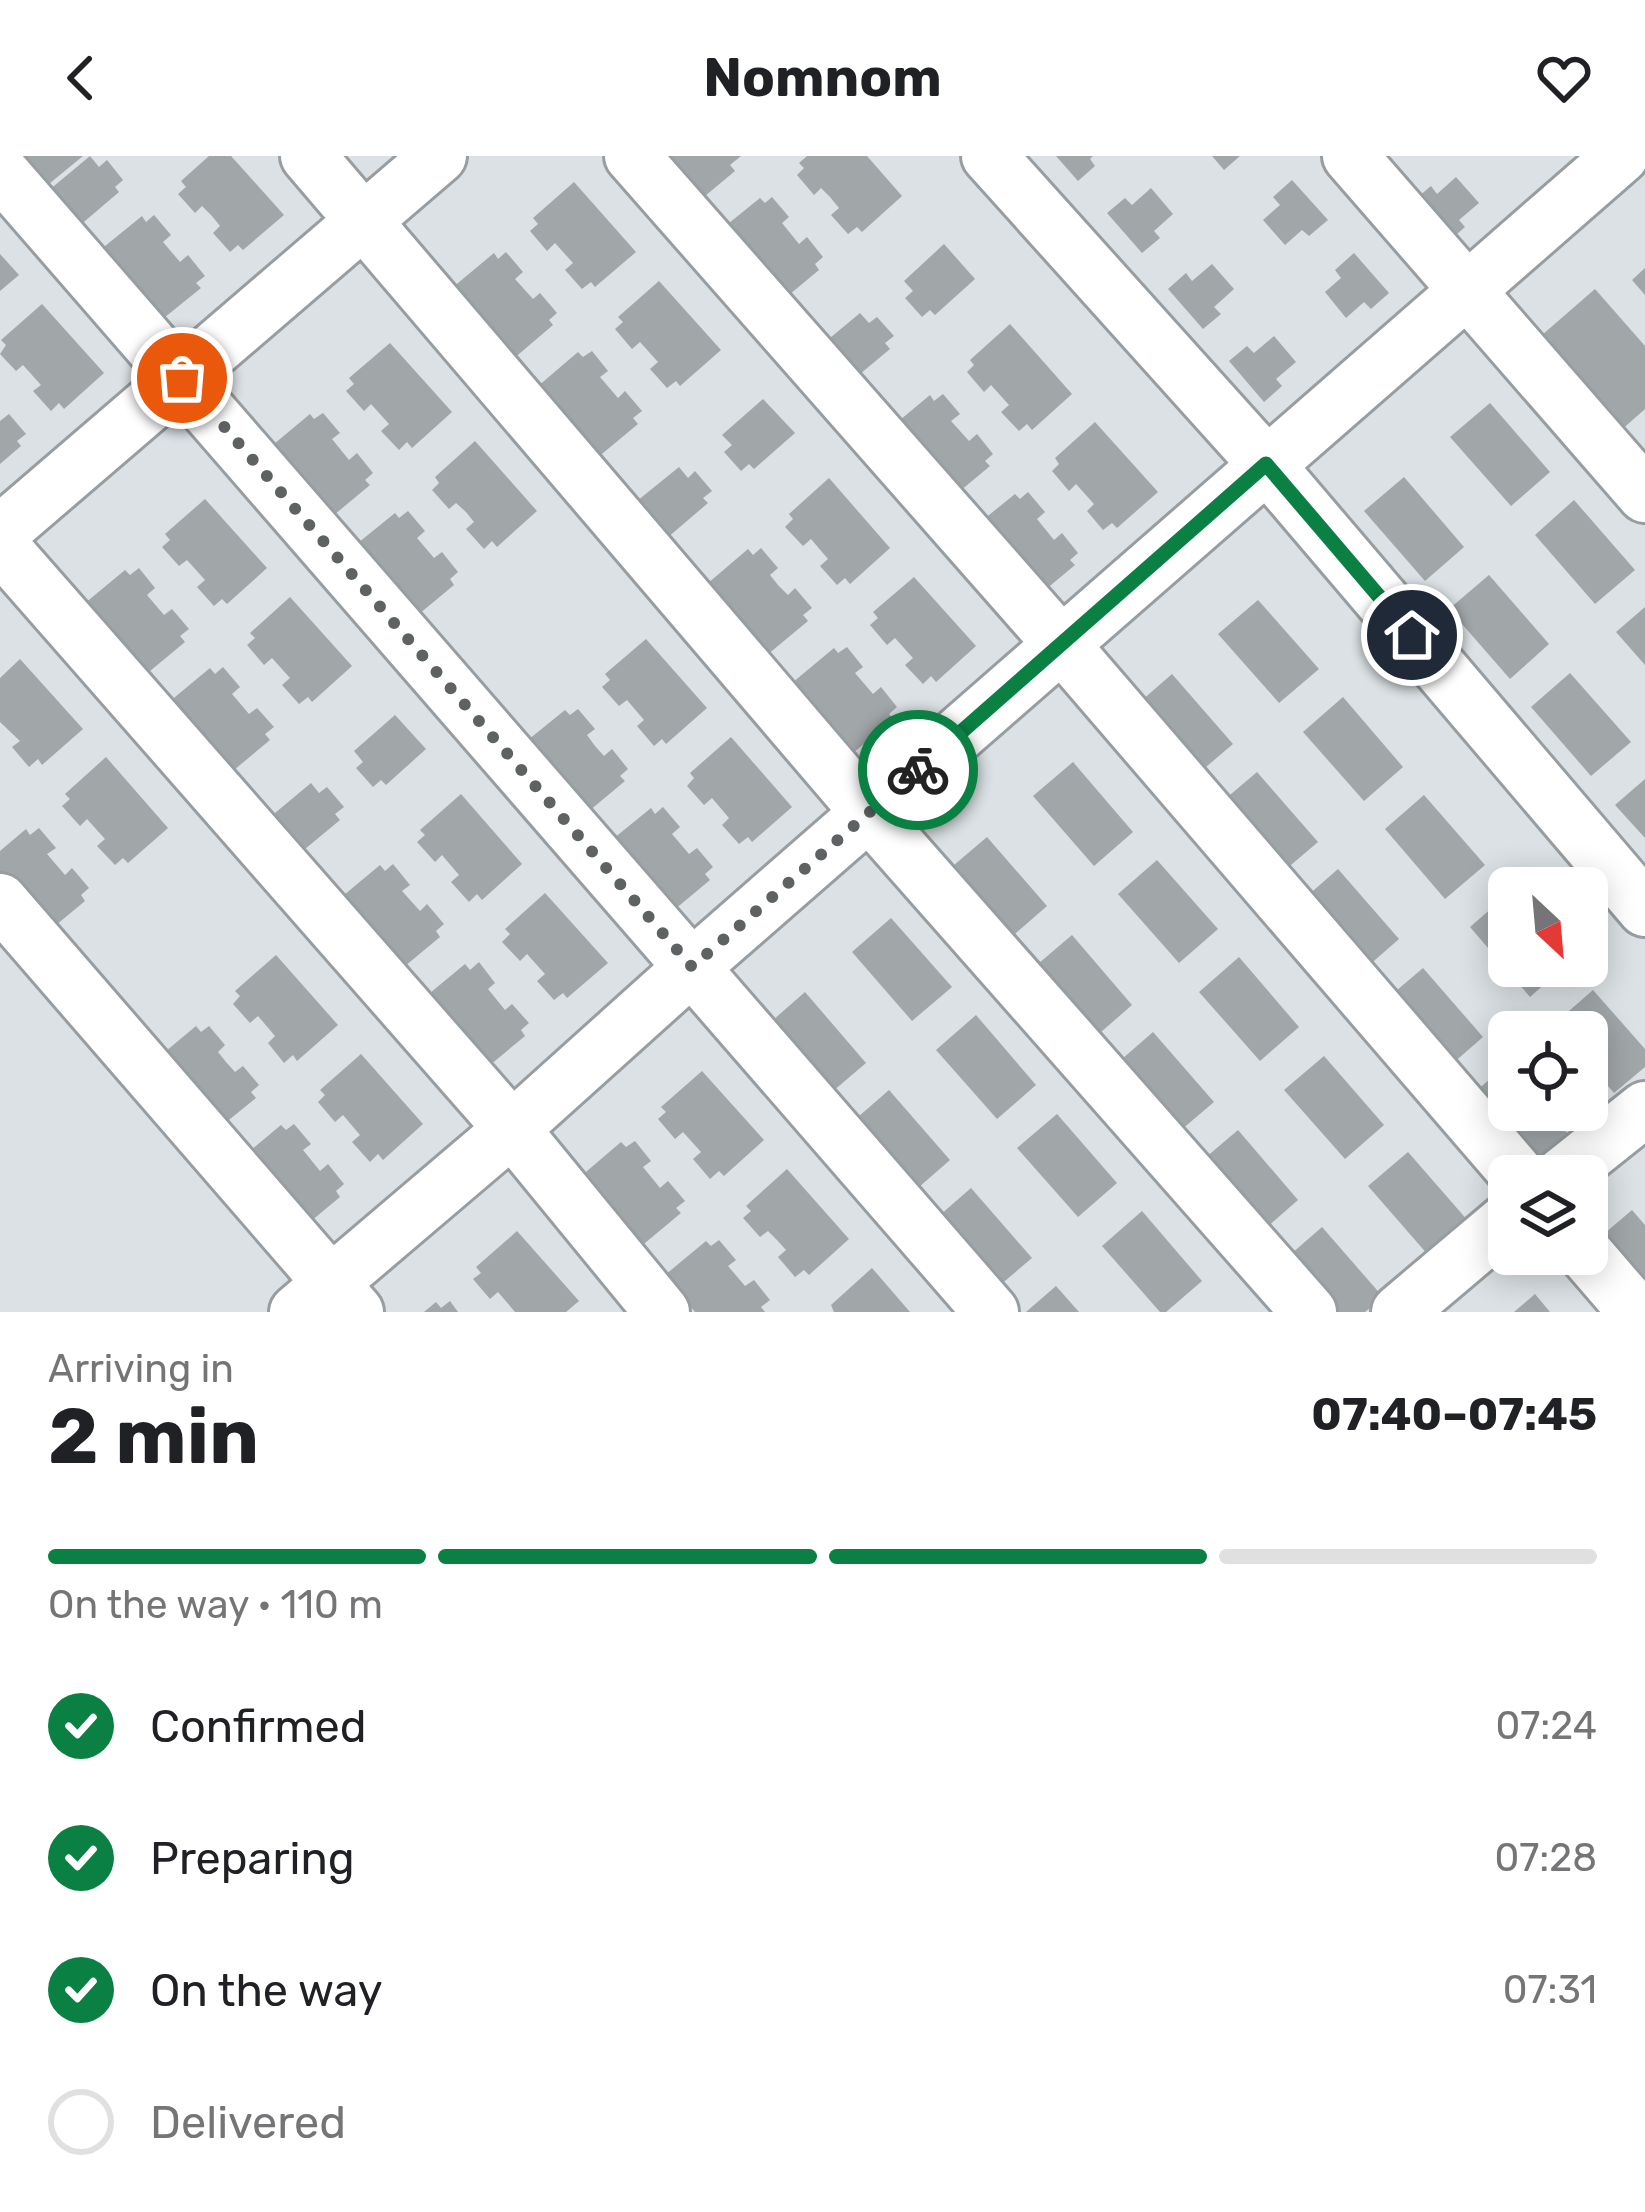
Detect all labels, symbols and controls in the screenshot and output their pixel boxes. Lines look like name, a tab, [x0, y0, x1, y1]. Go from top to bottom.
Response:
icon: back	[48, 45, 114, 111]
icon: heart	[1531, 45, 1597, 111]
text: Nomnom	[703, 46, 942, 110]
pin	[131, 327, 233, 429]
icon: bag	[149, 345, 215, 411]
pin	[1361, 584, 1463, 686]
icon: home	[1379, 602, 1445, 668]
courier	[858, 710, 978, 830]
icon: bike	[885, 737, 951, 803]
north arrow	[1488, 867, 1608, 987]
map controls	[1488, 867, 1608, 1275]
button: locate	[1488, 1011, 1608, 1131]
button: layers	[1488, 1155, 1608, 1275]
text: Arriving in	[48, 1346, 234, 1392]
text: 07:40–07:45	[1311, 1388, 1597, 1441]
text: 2 min	[48, 1390, 259, 1483]
text: On the way · 110 m	[48, 1582, 383, 1628]
icon: check	[48, 1693, 114, 1759]
text: Confirmed	[150, 1700, 367, 1753]
text: 07:24	[1496, 1703, 1597, 1749]
icon: check	[48, 1825, 114, 1891]
text: Preparing	[150, 1832, 355, 1885]
text: 07:28	[1495, 1835, 1597, 1881]
icon: check	[48, 1957, 114, 2023]
text: On the way	[150, 1964, 383, 2017]
text: 07:31	[1503, 1967, 1597, 2013]
text: Delivered	[150, 2096, 346, 2149]

